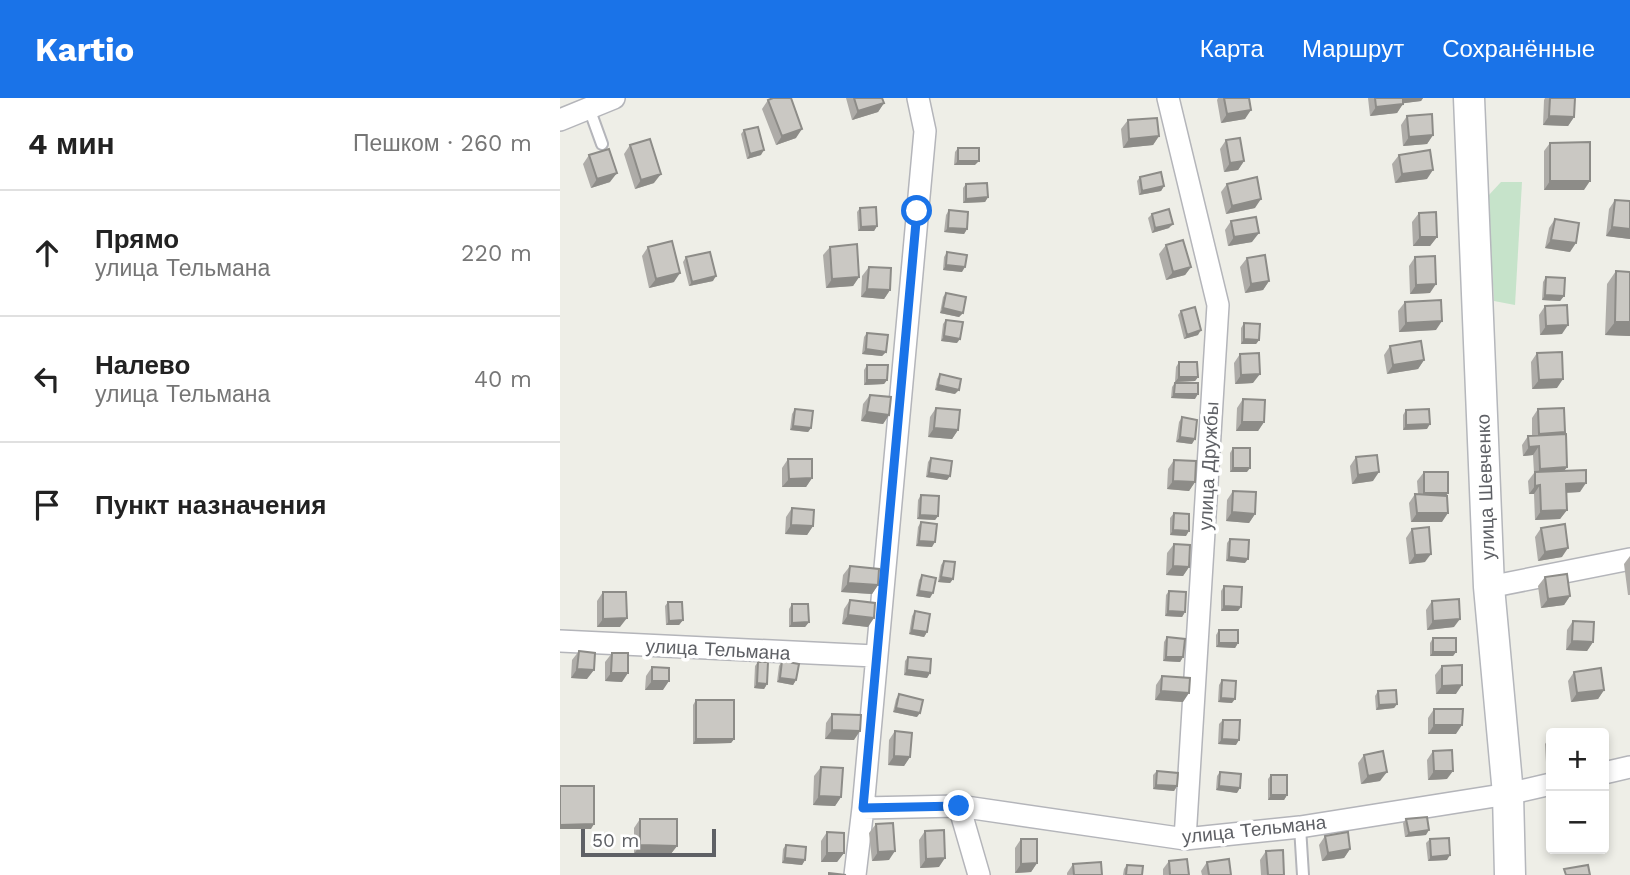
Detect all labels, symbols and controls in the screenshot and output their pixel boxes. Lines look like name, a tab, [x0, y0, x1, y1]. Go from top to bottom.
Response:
text: Kartio	[35, 30, 134, 69]
text: Карта	[1200, 35, 1264, 63]
text: Маршрут	[1302, 35, 1404, 63]
text: Сохранённые	[1442, 35, 1595, 63]
text: 4 мин	[28, 126, 115, 161]
text: Пешком · 260 m	[353, 130, 532, 157]
route start	[901, 195, 932, 226]
text: Прямо	[95, 224, 179, 254]
icon: ahead	[28, 234, 66, 272]
text: 220 m	[461, 240, 532, 267]
text: улица Тельмана	[95, 255, 270, 282]
text: Налево	[95, 350, 190, 380]
icon: left	[28, 360, 66, 398]
text: 40 m	[474, 366, 532, 393]
text: улица Тельмана	[95, 381, 270, 408]
street label: улица Дружбы	[1194, 401, 1223, 531]
street label: улица Шевченко	[1471, 414, 1500, 560]
icon: arrive	[28, 486, 66, 524]
text: Пункт назначения	[95, 490, 326, 520]
street label: улица Тельмана	[645, 634, 791, 665]
map controls	[1546, 728, 1609, 854]
button: +	[1546, 728, 1609, 791]
route end	[943, 790, 974, 821]
button: −	[1546, 791, 1609, 854]
street label: улица Тельмана	[1181, 810, 1328, 849]
scale bar	[581, 826, 716, 858]
text: 50 m	[592, 829, 639, 852]

